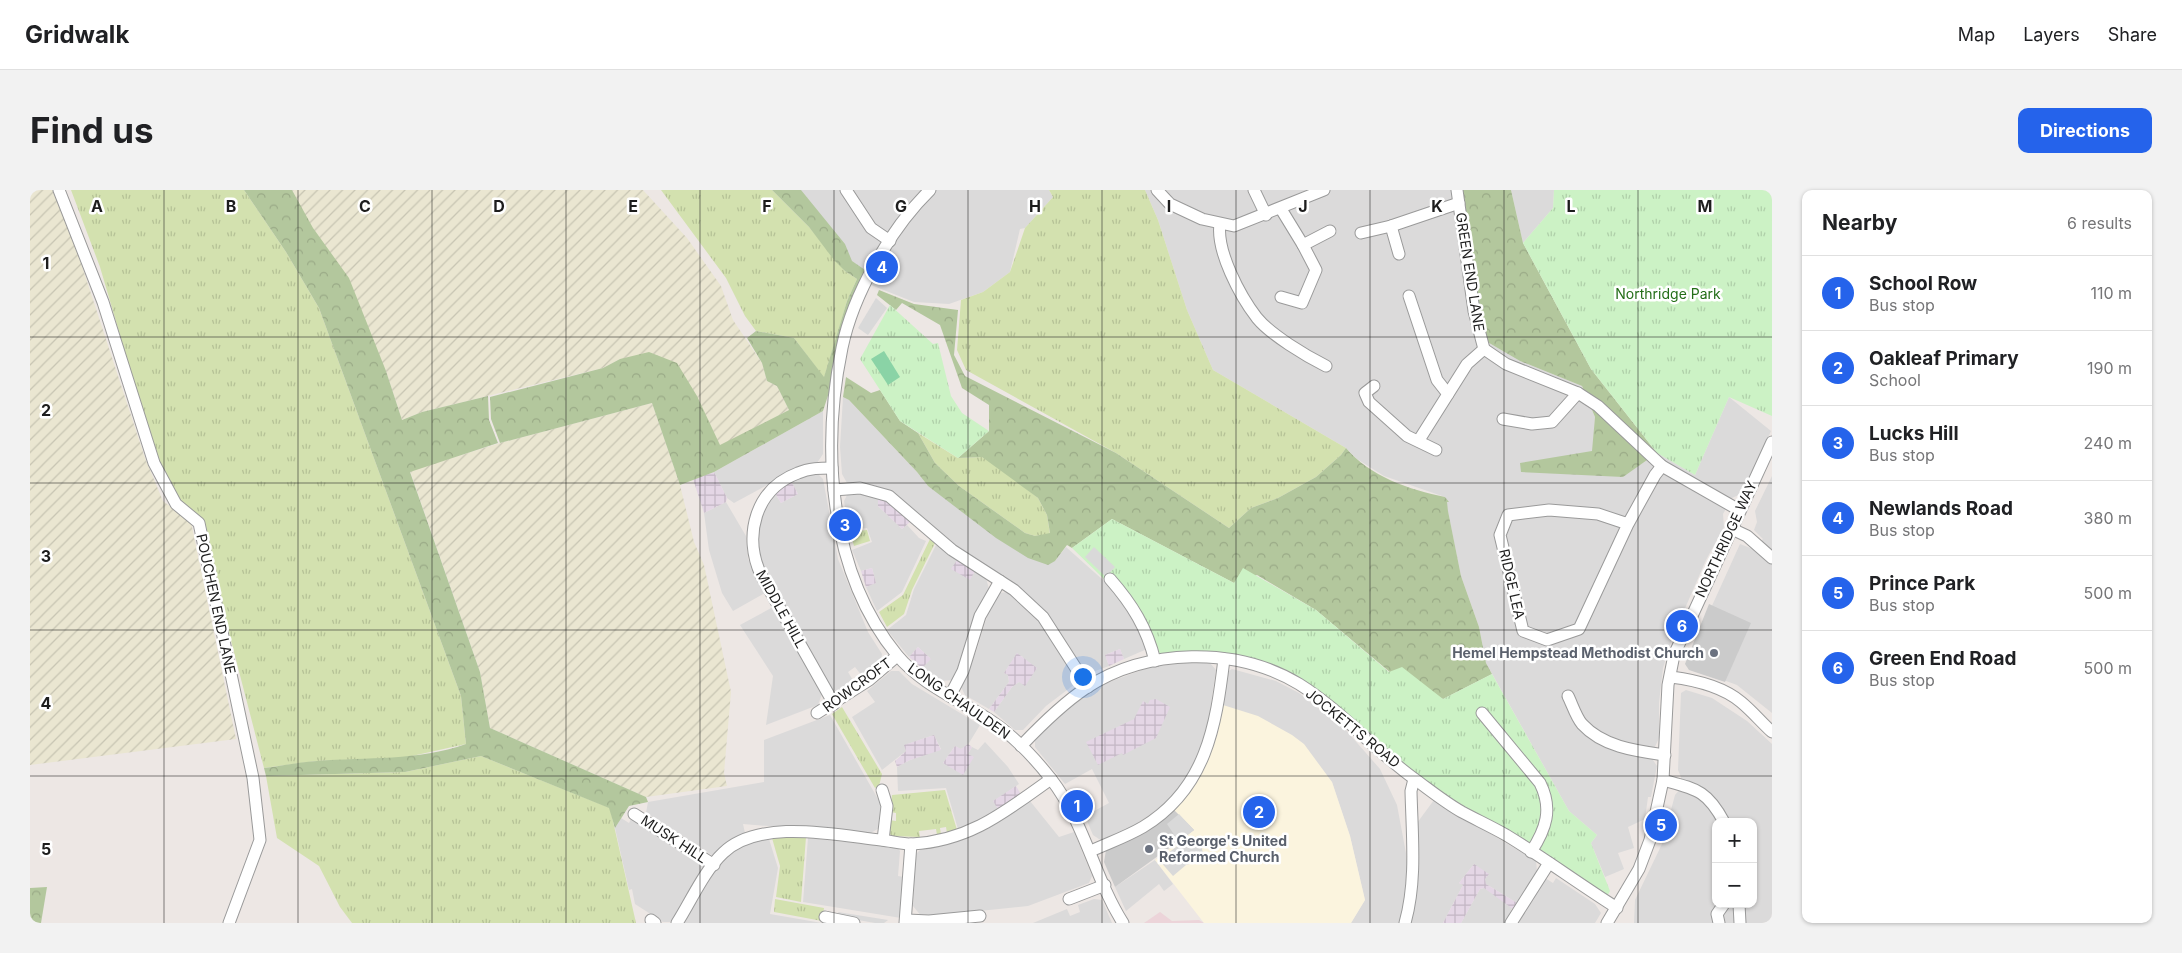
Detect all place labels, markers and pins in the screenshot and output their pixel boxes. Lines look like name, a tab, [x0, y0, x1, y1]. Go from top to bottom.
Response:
pin: 4	[866, 248, 898, 286]
pin: 3	[829, 506, 861, 544]
pin: 6	[1666, 607, 1698, 645]
place label: Hemel Hempstead Methodist Church	[1452, 644, 1704, 661]
marker: Hemel Hempstead Methodist Church	[1708, 647, 1720, 659]
pin: 1	[1061, 787, 1093, 825]
pin: 2	[1243, 793, 1275, 831]
pin: 5	[1645, 806, 1677, 844]
place label: St George's United Reformed Church	[1159, 832, 1287, 865]
marker: St George's United Reformed Church	[1143, 843, 1155, 855]

